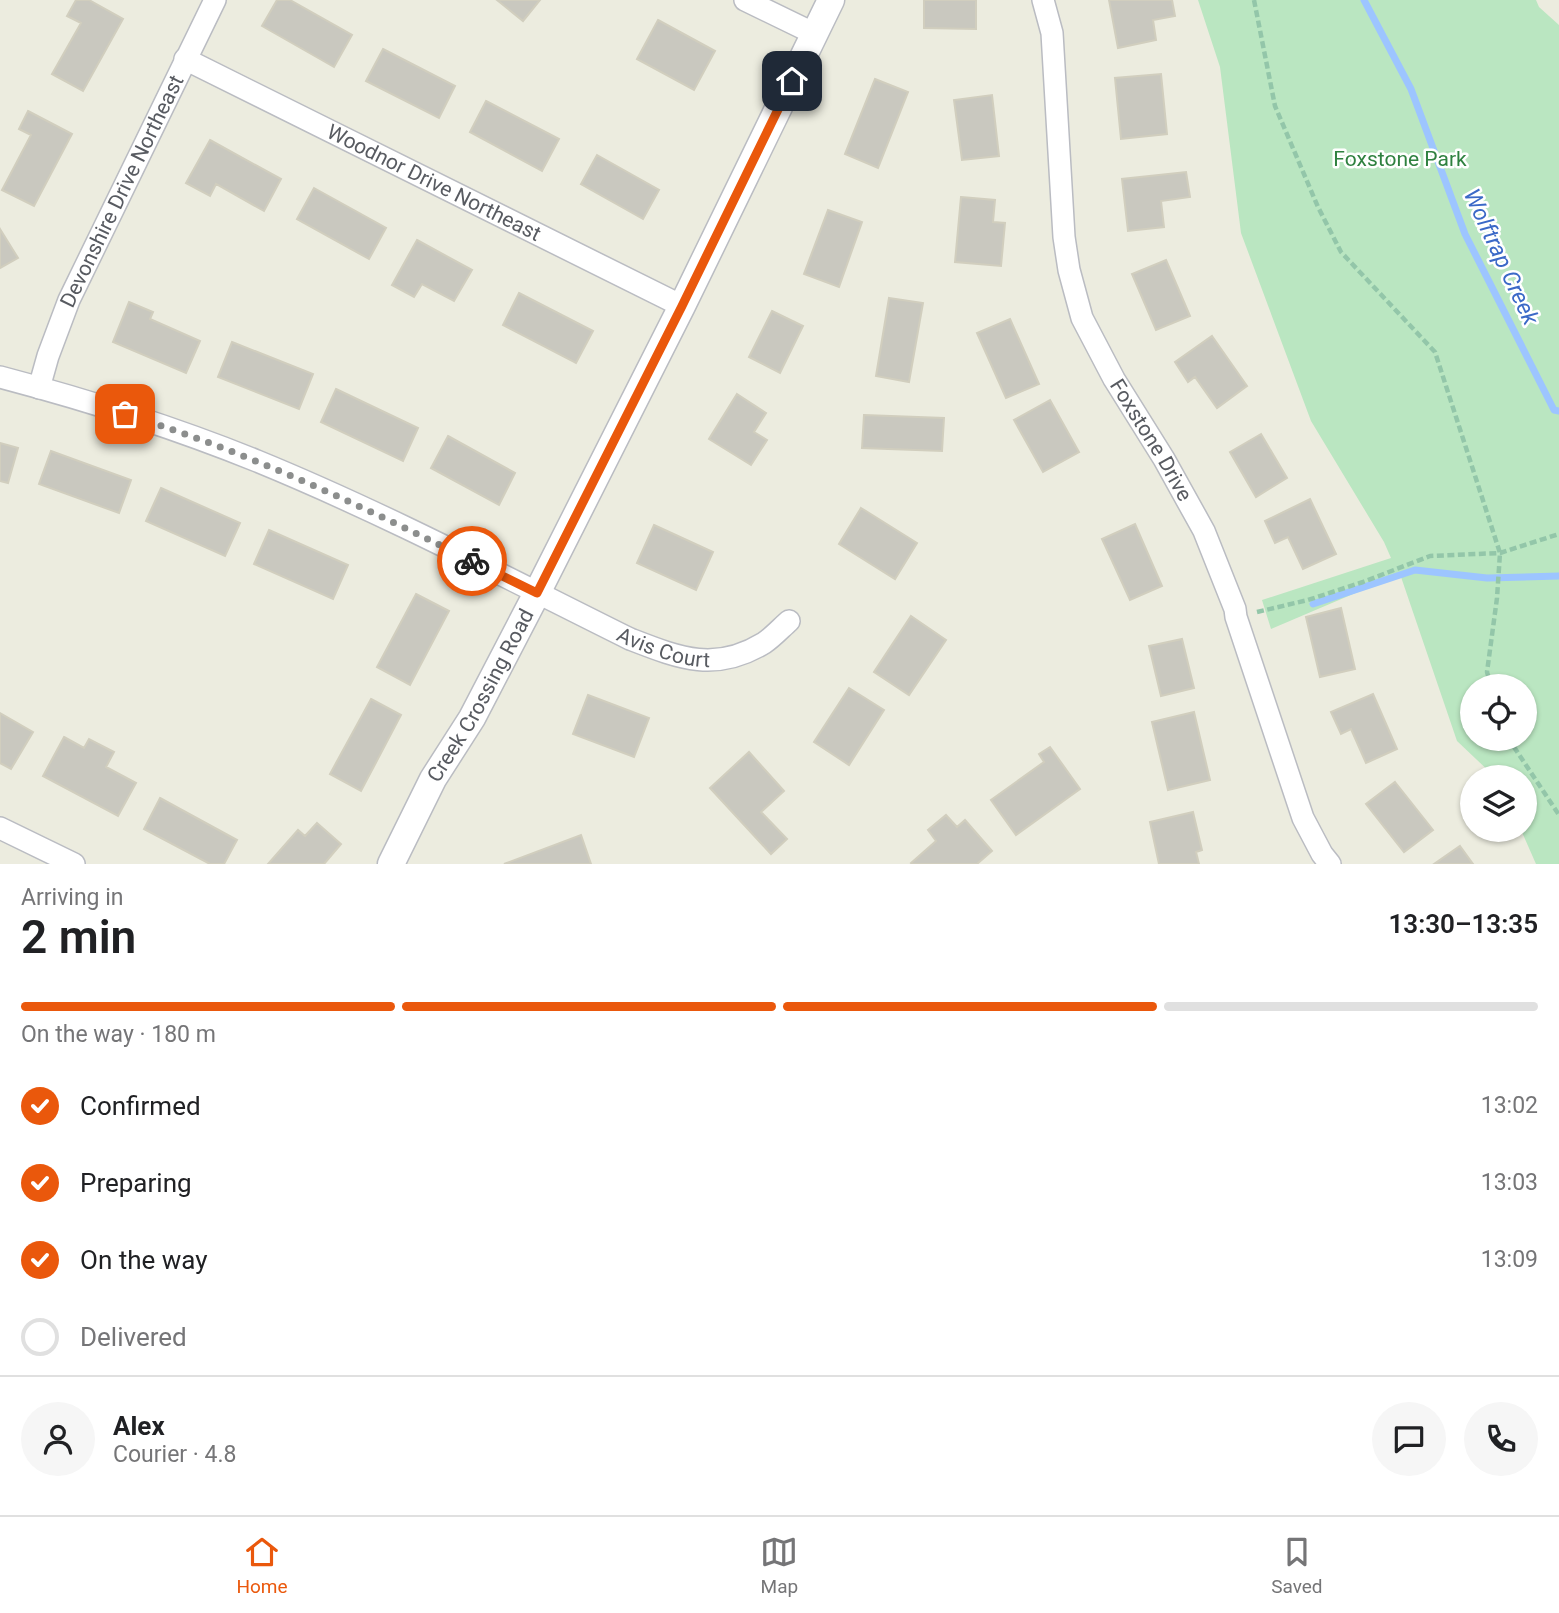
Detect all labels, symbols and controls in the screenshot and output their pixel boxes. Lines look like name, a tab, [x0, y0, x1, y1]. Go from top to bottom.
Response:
pin	[762, 51, 822, 111]
icon: home	[773, 62, 811, 100]
street label: Devonshire Drive Northeast	[55, 71, 189, 311]
street label: Woodnor Drive Northeast	[323, 119, 545, 246]
park label: Foxstone Park	[1333, 147, 1467, 171]
water label: Wolftrap Creek	[1458, 185, 1545, 330]
street label: Foxstone Drive	[1105, 375, 1197, 505]
pin	[95, 384, 155, 444]
icon: bag	[106, 395, 144, 433]
courier	[437, 526, 507, 596]
icon: bike	[453, 542, 491, 580]
street label: Creek Crossing Road	[422, 605, 539, 787]
street label: Avis Court	[613, 622, 710, 672]
map controls	[1460, 674, 1537, 842]
button: locate	[1460, 674, 1537, 751]
button: layers	[1460, 765, 1537, 842]
text: Arriving in	[21, 884, 124, 911]
text: 13:30–13:35	[1388, 909, 1538, 939]
text: 2 min	[21, 910, 136, 964]
text: On the way · 180 m	[21, 1021, 216, 1048]
icon: check	[21, 1087, 59, 1125]
text: Confirmed	[80, 1091, 201, 1121]
text: 13:02	[1481, 1092, 1538, 1119]
icon: check	[21, 1164, 59, 1202]
text: Preparing	[80, 1168, 192, 1198]
text: 13:03	[1481, 1169, 1538, 1196]
icon: check	[21, 1241, 59, 1279]
text: On the way	[80, 1245, 208, 1275]
text: 13:09	[1481, 1246, 1538, 1273]
text: Delivered	[80, 1322, 187, 1352]
button: person	[21, 1402, 95, 1476]
button: chat	[1372, 1402, 1446, 1476]
button: phone	[1464, 1402, 1538, 1476]
text: Alex	[113, 1411, 165, 1441]
text: Courier · 4.8	[113, 1441, 236, 1468]
tab: Home	[236, 1533, 288, 1598]
tab: Map	[760, 1533, 798, 1598]
tab: Saved	[1271, 1533, 1323, 1598]

